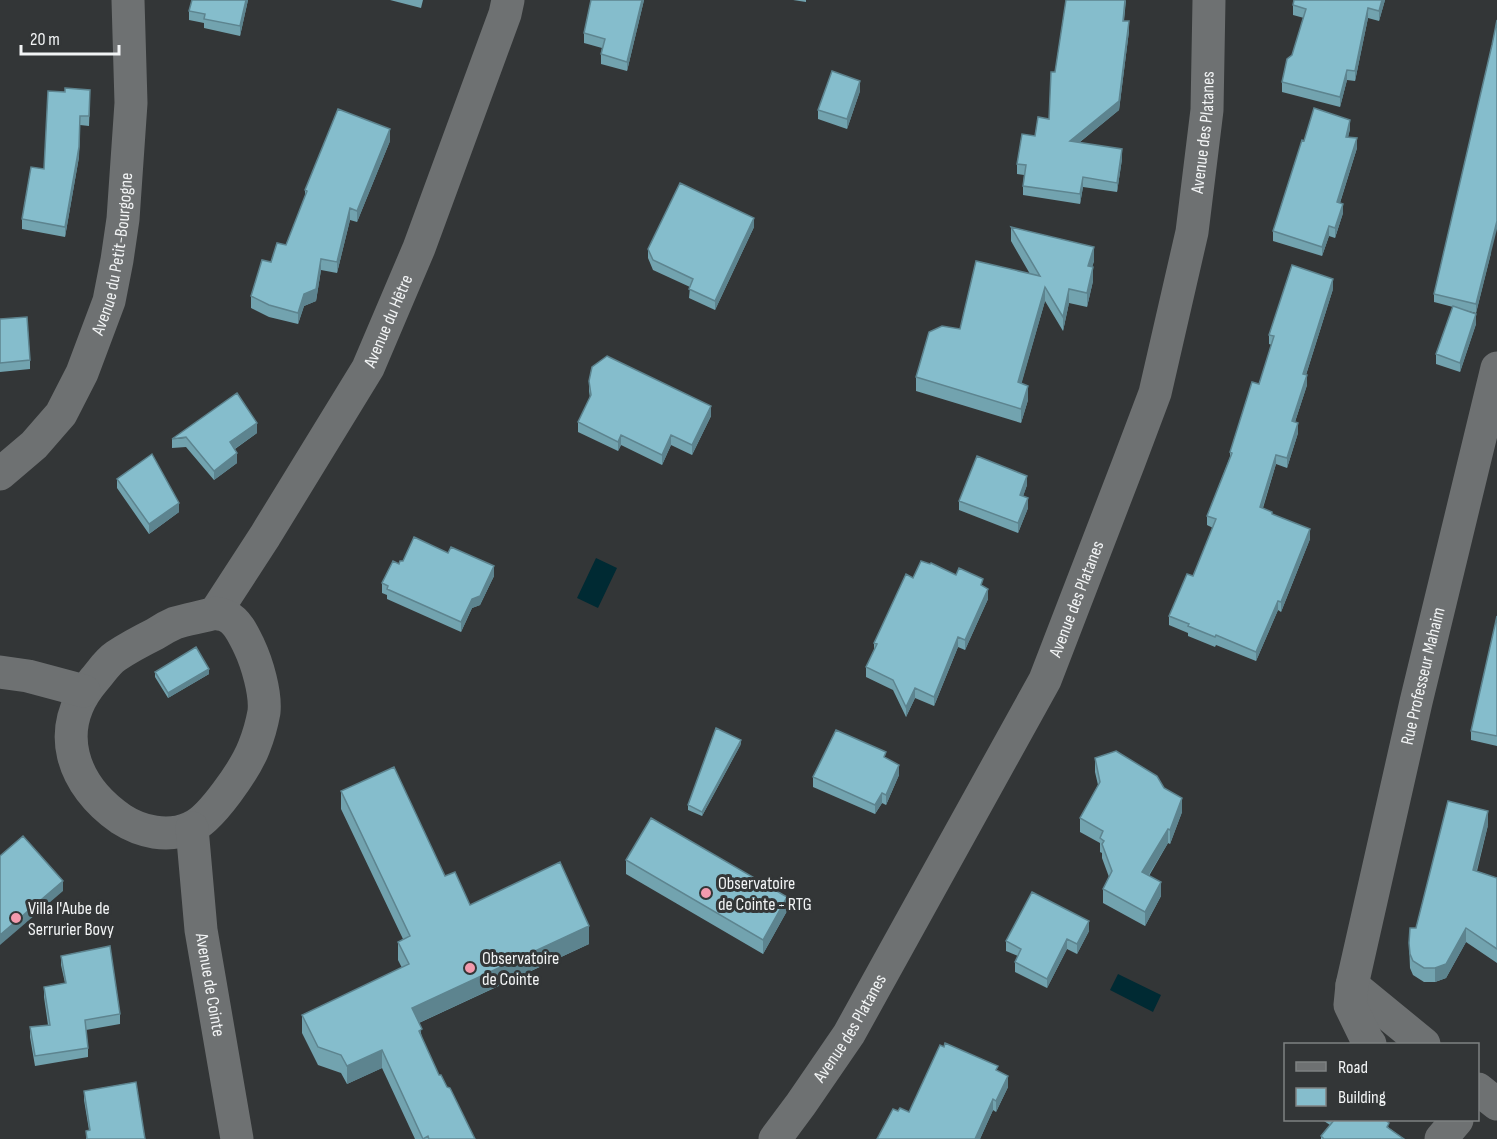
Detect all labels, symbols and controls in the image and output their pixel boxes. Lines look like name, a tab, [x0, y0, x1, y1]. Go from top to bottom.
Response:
scale bar	[21, 18, 118, 56]
text: 20 m	[30, 29, 60, 50]
street label: Avenue des Platanes	[1186, 71, 1218, 196]
street label: Avenue du Petit-Bourgogne	[86, 172, 137, 339]
street label: Avenue du Hêtre	[359, 271, 417, 371]
street label: Avenue des Platanes	[1044, 538, 1108, 661]
street label: Rue Professeur Mahaim	[1396, 605, 1449, 747]
place label: Observatoire de Cointe - RTG	[718, 873, 812, 915]
marker: Observatoire de Cointe - RTG	[699, 886, 713, 900]
place label: Villa l'Aube de Serrurier Bovy	[28, 898, 114, 940]
marker: Villa l'Aube de Serrurier Bovy	[9, 911, 23, 925]
street label: Avenue de Cointe	[191, 931, 230, 1038]
place label: Observatoire de Cointe	[482, 948, 559, 990]
marker: Observatoire de Cointe	[463, 961, 477, 975]
street label: Avenue des Platanes	[808, 970, 891, 1087]
legend	[1284, 1043, 1479, 1121]
text: Road	[1338, 1057, 1368, 1078]
text: Building	[1338, 1087, 1386, 1108]

